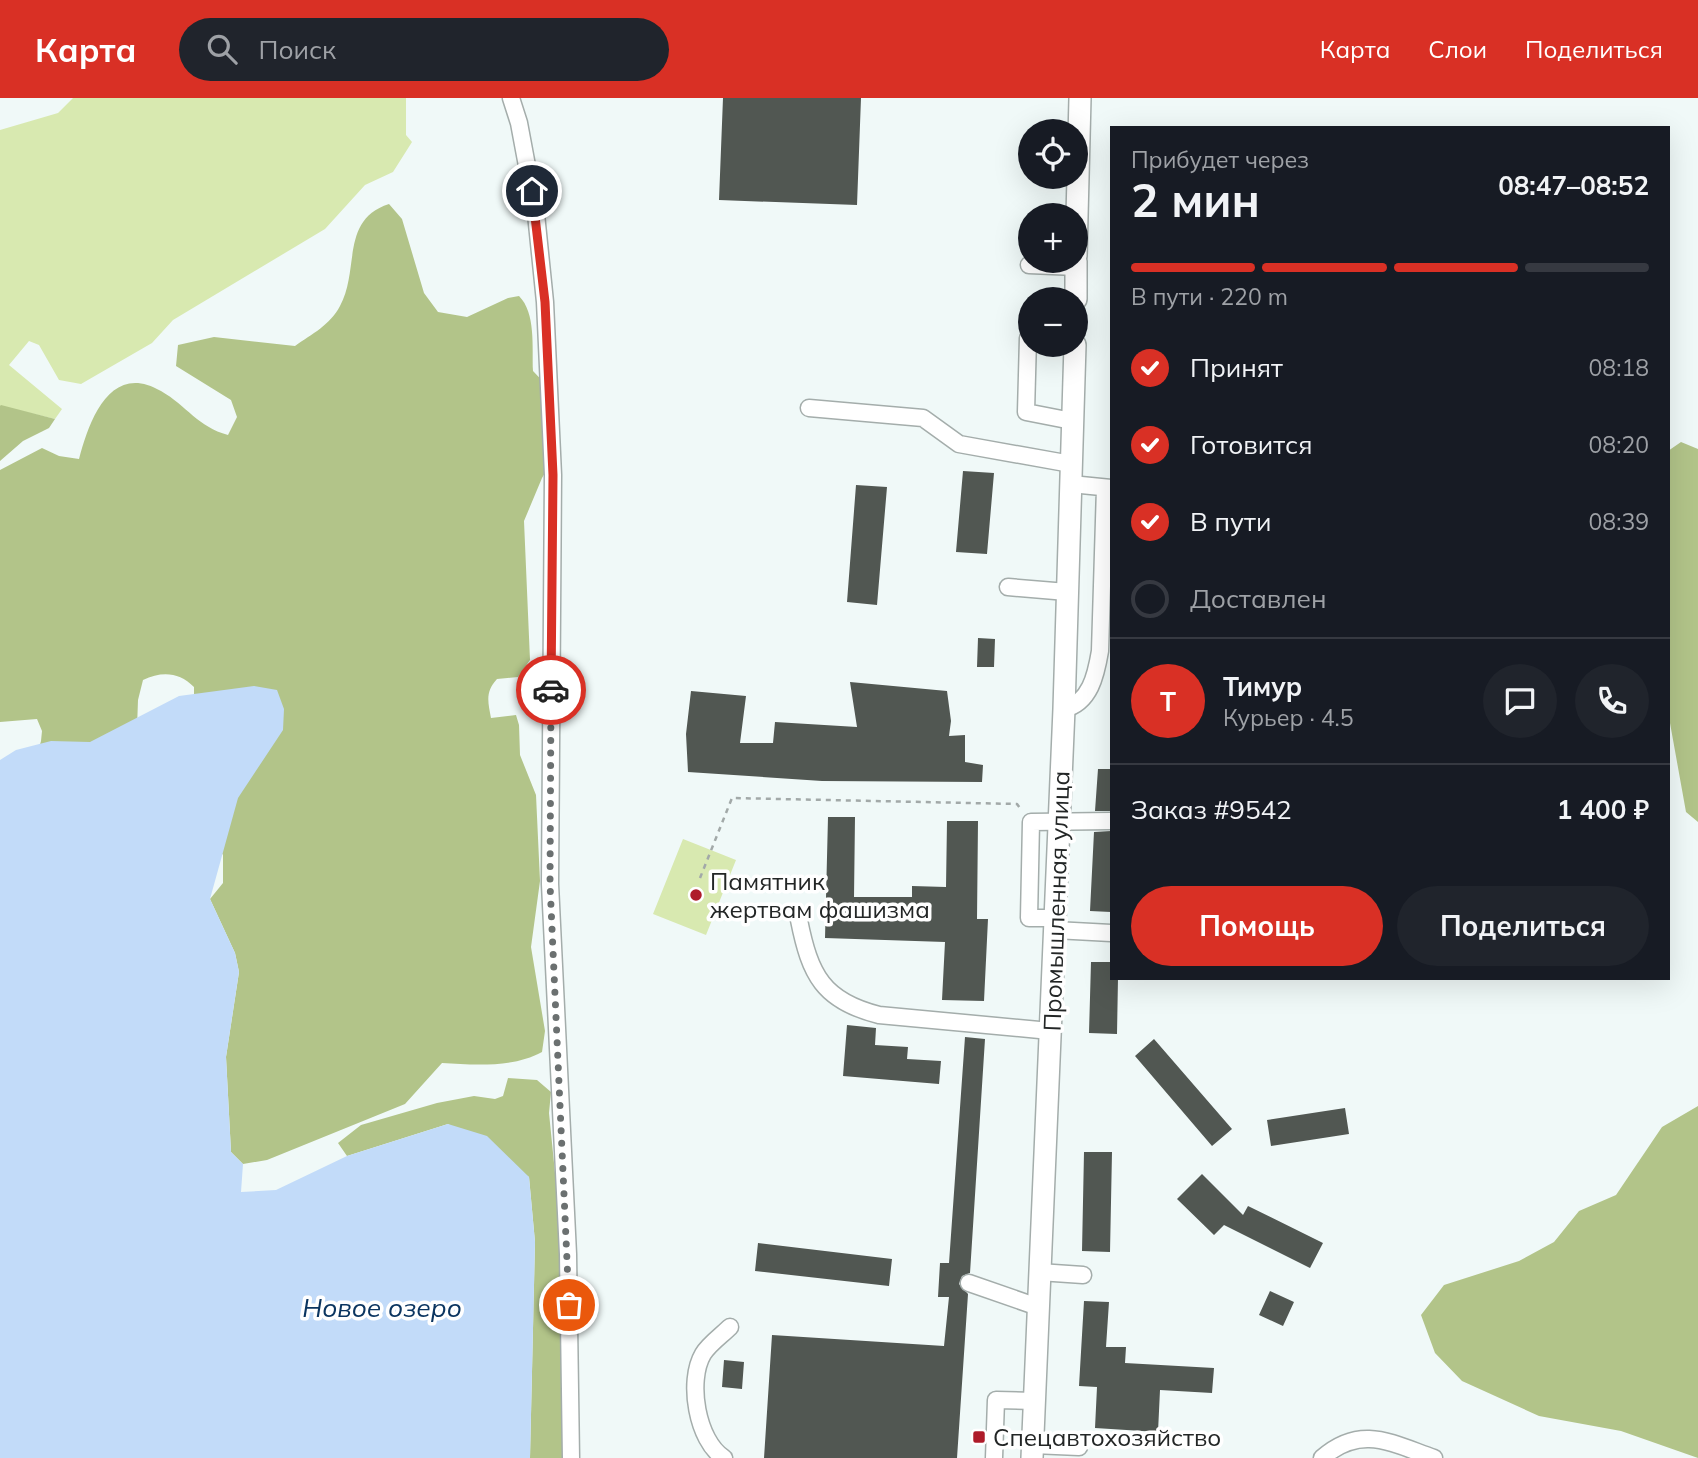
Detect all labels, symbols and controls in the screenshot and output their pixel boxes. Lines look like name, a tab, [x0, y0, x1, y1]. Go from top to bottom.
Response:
search box	[179, 18, 669, 81]
text: Карта	[35, 29, 137, 70]
icon: search	[203, 30, 241, 68]
text: Поиск	[259, 33, 336, 66]
text: Карта	[1320, 34, 1390, 64]
text: Слои	[1428, 34, 1487, 64]
text: Поделиться	[1525, 34, 1663, 64]
map controls	[1018, 119, 1088, 357]
button: locate	[1018, 119, 1088, 189]
text: Прибудет через	[1131, 145, 1309, 174]
pin	[502, 161, 562, 221]
text: 08:47–08:52	[1498, 169, 1649, 202]
text: 2 мин	[1131, 171, 1260, 229]
icon: home	[513, 172, 551, 210]
button: +	[1018, 203, 1088, 273]
text: В пути · 220 m	[1131, 282, 1288, 311]
button: −	[1018, 287, 1088, 357]
icon: check	[1131, 349, 1169, 387]
text: Принят	[1190, 351, 1283, 384]
text: 08:18	[1589, 353, 1649, 382]
icon: check	[1131, 426, 1169, 464]
text: Готовится	[1190, 428, 1313, 461]
text: 08:20	[1589, 430, 1649, 459]
icon: check	[1131, 503, 1169, 541]
text: В пути	[1190, 505, 1271, 538]
text: 08:39	[1589, 507, 1649, 536]
text: Доставлен	[1190, 582, 1327, 615]
courier	[516, 655, 586, 725]
button: chat	[1483, 664, 1557, 738]
button: phone	[1575, 664, 1649, 738]
text: Тимур	[1223, 670, 1302, 703]
icon: car	[532, 671, 570, 709]
text: Т	[1160, 685, 1176, 718]
text: Курьер · 4.5	[1223, 703, 1354, 732]
street label: Промышленная улица	[1036, 770, 1076, 1032]
text: Заказ #9542	[1131, 793, 1292, 826]
text: 1 400 ₽	[1557, 793, 1649, 826]
place label: Памятник жертвам фашизма	[710, 866, 930, 924]
button: Помощь	[1131, 886, 1383, 966]
button: Поделиться	[1397, 886, 1649, 966]
marker: Памятник жертвам фашизма	[688, 887, 704, 903]
pin	[539, 1275, 599, 1335]
icon: bag	[550, 1286, 588, 1324]
water label: Новое озеро	[302, 1291, 462, 1324]
place label: Спецавтохозяйство	[993, 1422, 1221, 1452]
marker: Спецавтохозяйство	[971, 1429, 987, 1445]

